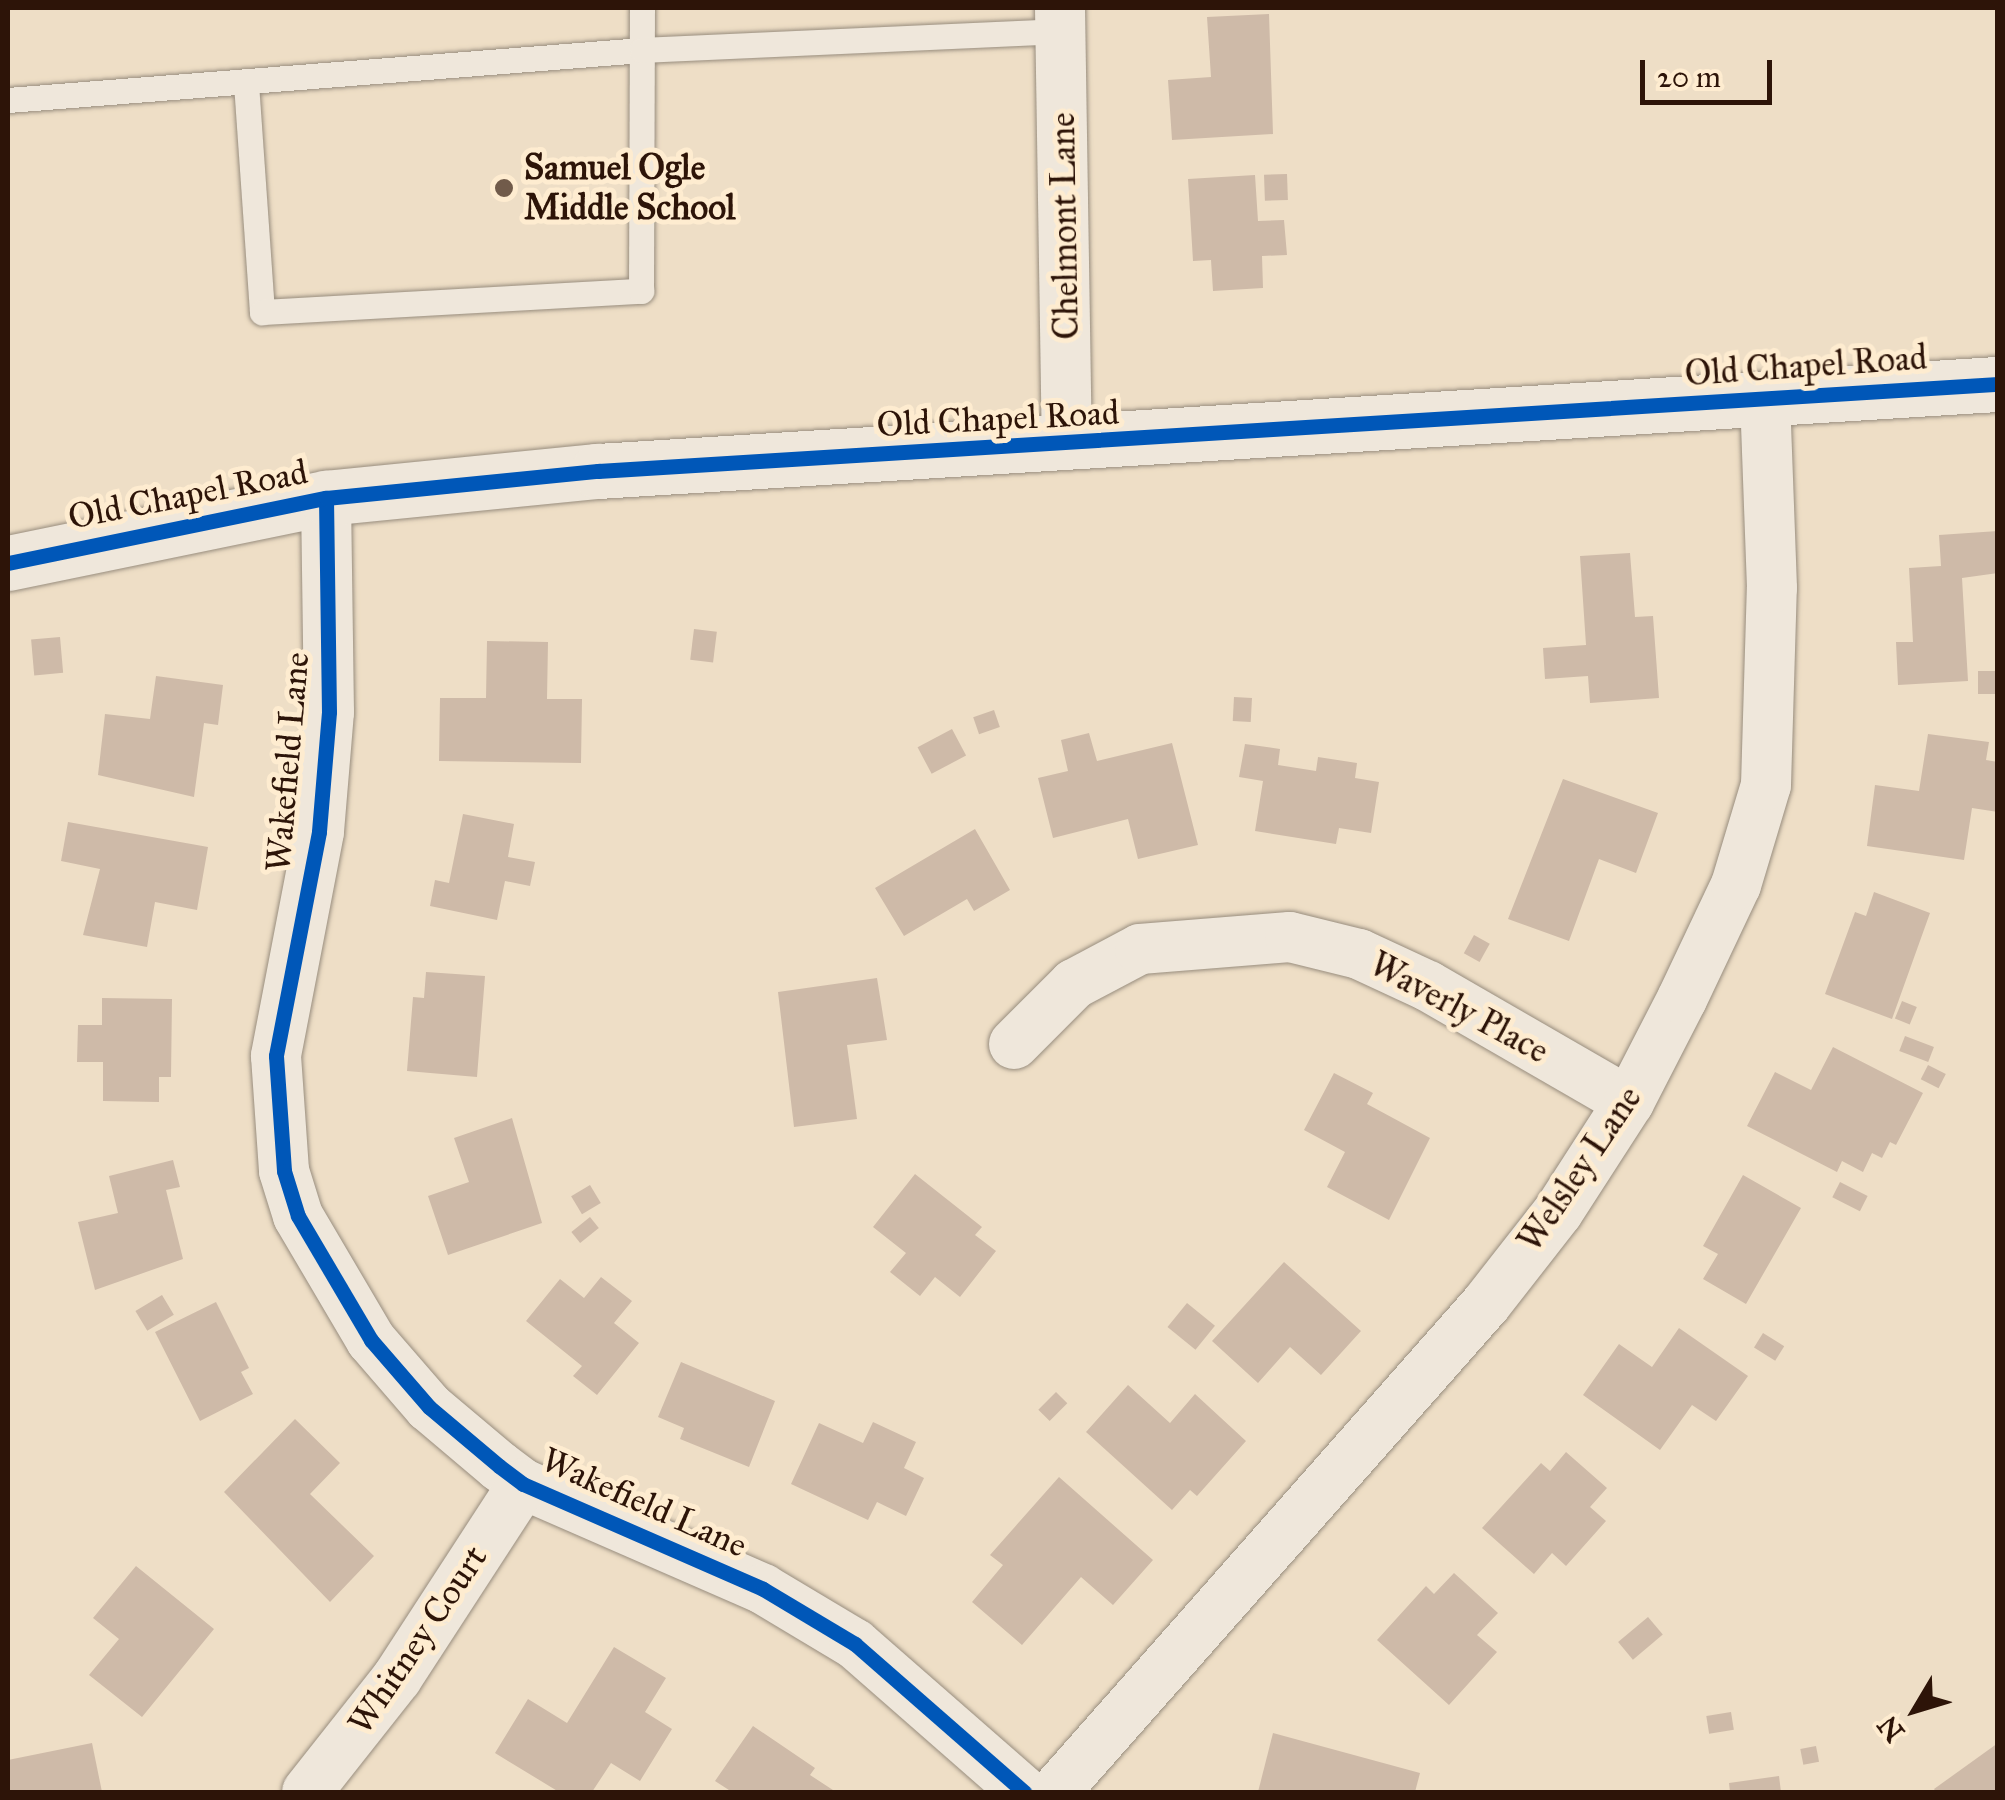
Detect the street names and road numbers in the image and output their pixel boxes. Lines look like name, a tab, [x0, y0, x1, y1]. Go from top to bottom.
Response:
street label: Chelmont Lane	[1042, 112, 1088, 340]
street label: Old Chapel Road	[1683, 337, 1929, 395]
street label: Old Chapel Road	[876, 392, 1120, 446]
street label: Old Chapel Road	[65, 451, 311, 539]
street label: Wakefield Lane	[257, 650, 319, 874]
street label: Waverly Place	[1362, 943, 1556, 1073]
street label: Welsley Lane	[1509, 1078, 1651, 1260]
street label: Wakefield Lane	[535, 1439, 753, 1567]
street label: Whitney Court	[340, 1538, 496, 1742]

